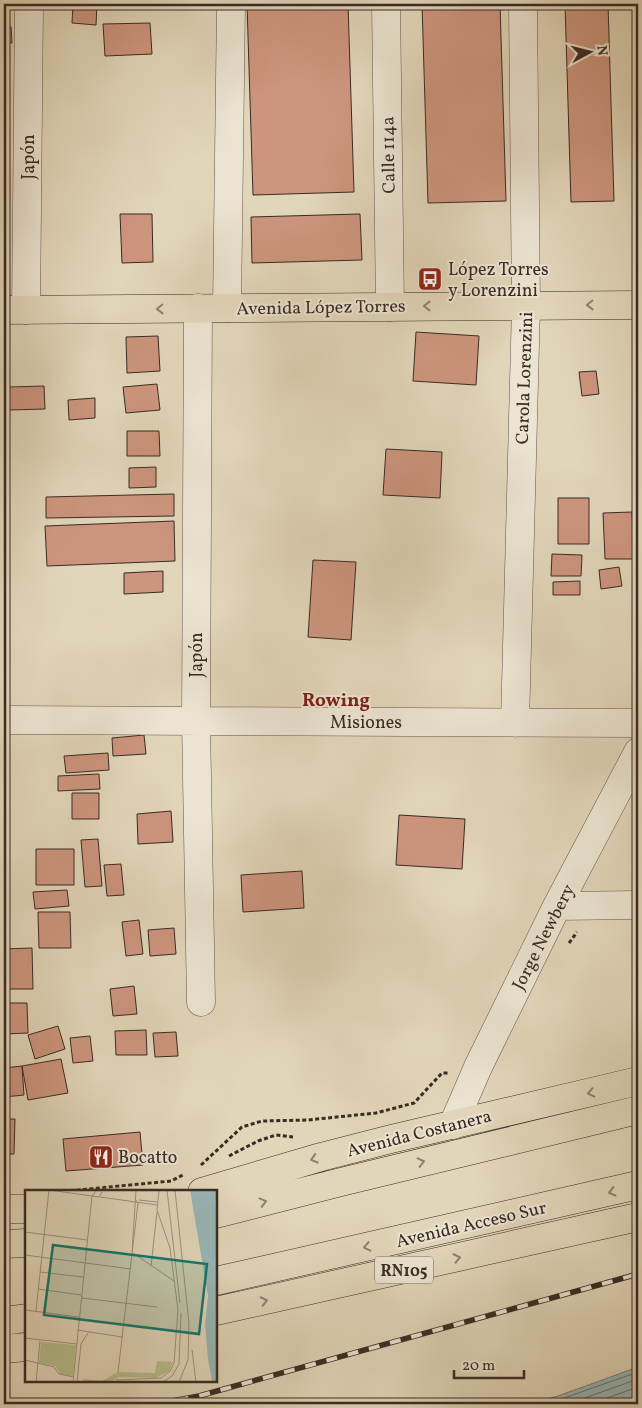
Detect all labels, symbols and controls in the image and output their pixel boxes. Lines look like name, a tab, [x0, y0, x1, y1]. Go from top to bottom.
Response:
north arrow	[564, 28, 614, 78]
text: N	[591, 44, 611, 57]
street label: Calle 114a	[376, 116, 403, 194]
street label: Japón	[17, 134, 42, 180]
place label: López Torres y Lorenzini	[448, 258, 549, 304]
bus stop icon: López Torres y Lorenzini	[417, 266, 443, 292]
street label: Avenida López Torres	[236, 295, 406, 322]
one-way arrow	[585, 300, 593, 310]
one-way arrow	[423, 301, 431, 312]
one-way arrow	[155, 304, 163, 314]
street label: Carola Lorenzini	[511, 311, 540, 445]
street label: Japón	[185, 632, 210, 678]
district label: Rowing	[302, 688, 370, 714]
street label: Misiones	[330, 711, 402, 736]
street label: Jorge Newbery	[507, 880, 582, 995]
one-way arrow	[586, 1087, 595, 1098]
street label: Avenida Costanera	[344, 1104, 494, 1165]
restaurant icon: Bocatto	[88, 1144, 114, 1170]
place label: Bocatto	[118, 1146, 177, 1171]
one-way arrow	[310, 1154, 318, 1164]
one-way arrow	[417, 1157, 426, 1168]
one-way arrow	[607, 1186, 616, 1197]
inset map	[25, 1190, 218, 1383]
street label: Avenida Acceso Sur	[394, 1196, 550, 1255]
one-way arrow	[259, 1197, 267, 1207]
one-way arrow	[363, 1241, 372, 1252]
one-way arrow	[452, 1254, 461, 1264]
road number: RN105	[375, 1256, 433, 1284]
one-way arrow	[259, 1296, 268, 1307]
scale bar	[454, 1348, 524, 1380]
text: 20 m	[462, 1356, 495, 1377]

